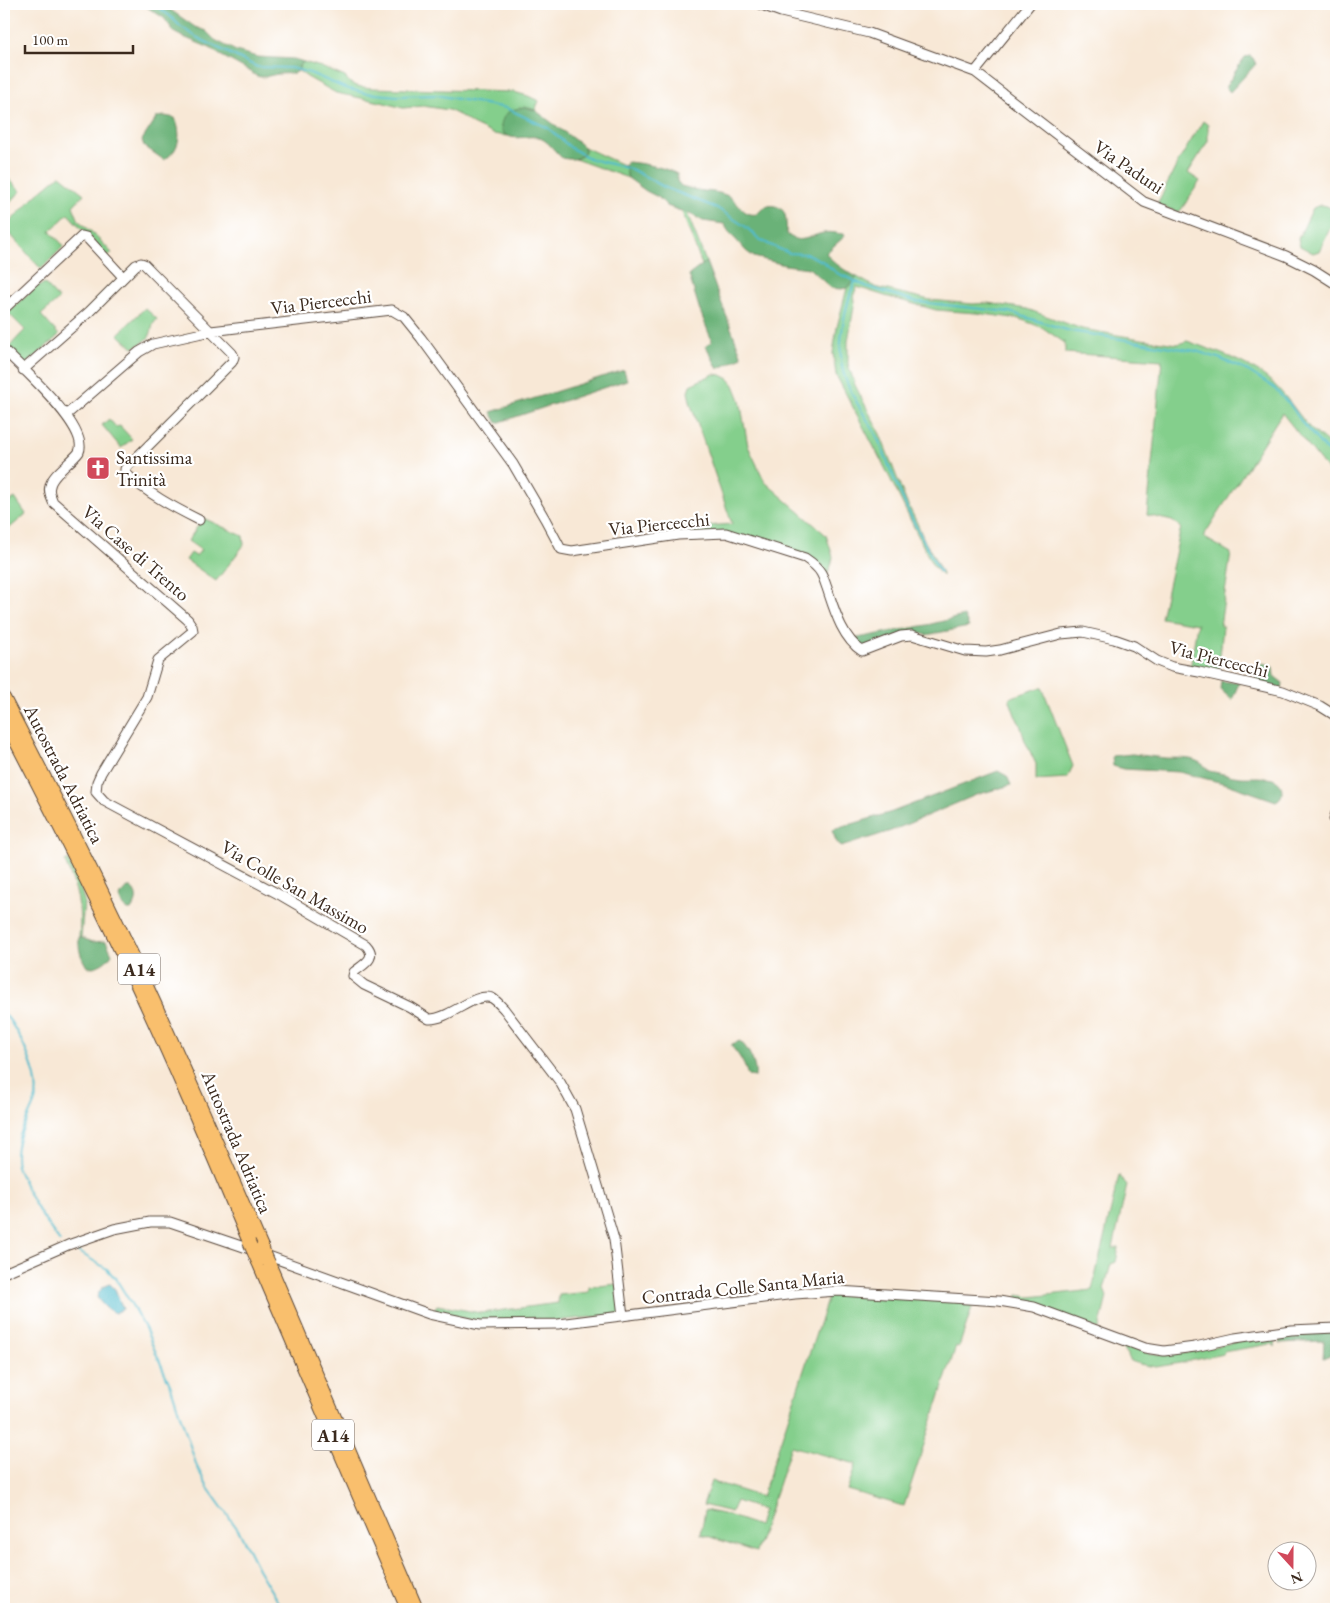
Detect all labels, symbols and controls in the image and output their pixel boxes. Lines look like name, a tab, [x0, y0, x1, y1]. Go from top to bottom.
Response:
scale bar	[25, 22, 132, 54]
text: 100 m	[32, 30, 69, 49]
street label: Via Paduni	[1089, 134, 1169, 200]
street label: Via Piercecchi	[269, 283, 373, 321]
place label: Santissima Trinità	[116, 445, 193, 492]
church icon: Santissima Trinità	[85, 455, 111, 481]
street label: Via Case di Trento	[77, 499, 195, 607]
street label: Via Piercecchi	[607, 506, 711, 542]
street label: Via Piercecchi	[1167, 635, 1272, 683]
street label: Autostrada Adriatica	[18, 699, 110, 848]
street label: Via Colle San Massimo	[216, 834, 374, 940]
road number: A14	[118, 954, 160, 984]
street label: Autostrada Adriatica	[195, 1066, 278, 1217]
street label: Contrada Colle Santa Maria	[641, 1264, 846, 1310]
road number: A14	[312, 1420, 354, 1450]
north arrow	[1268, 1540, 1318, 1590]
text: N	[1288, 1568, 1305, 1589]

